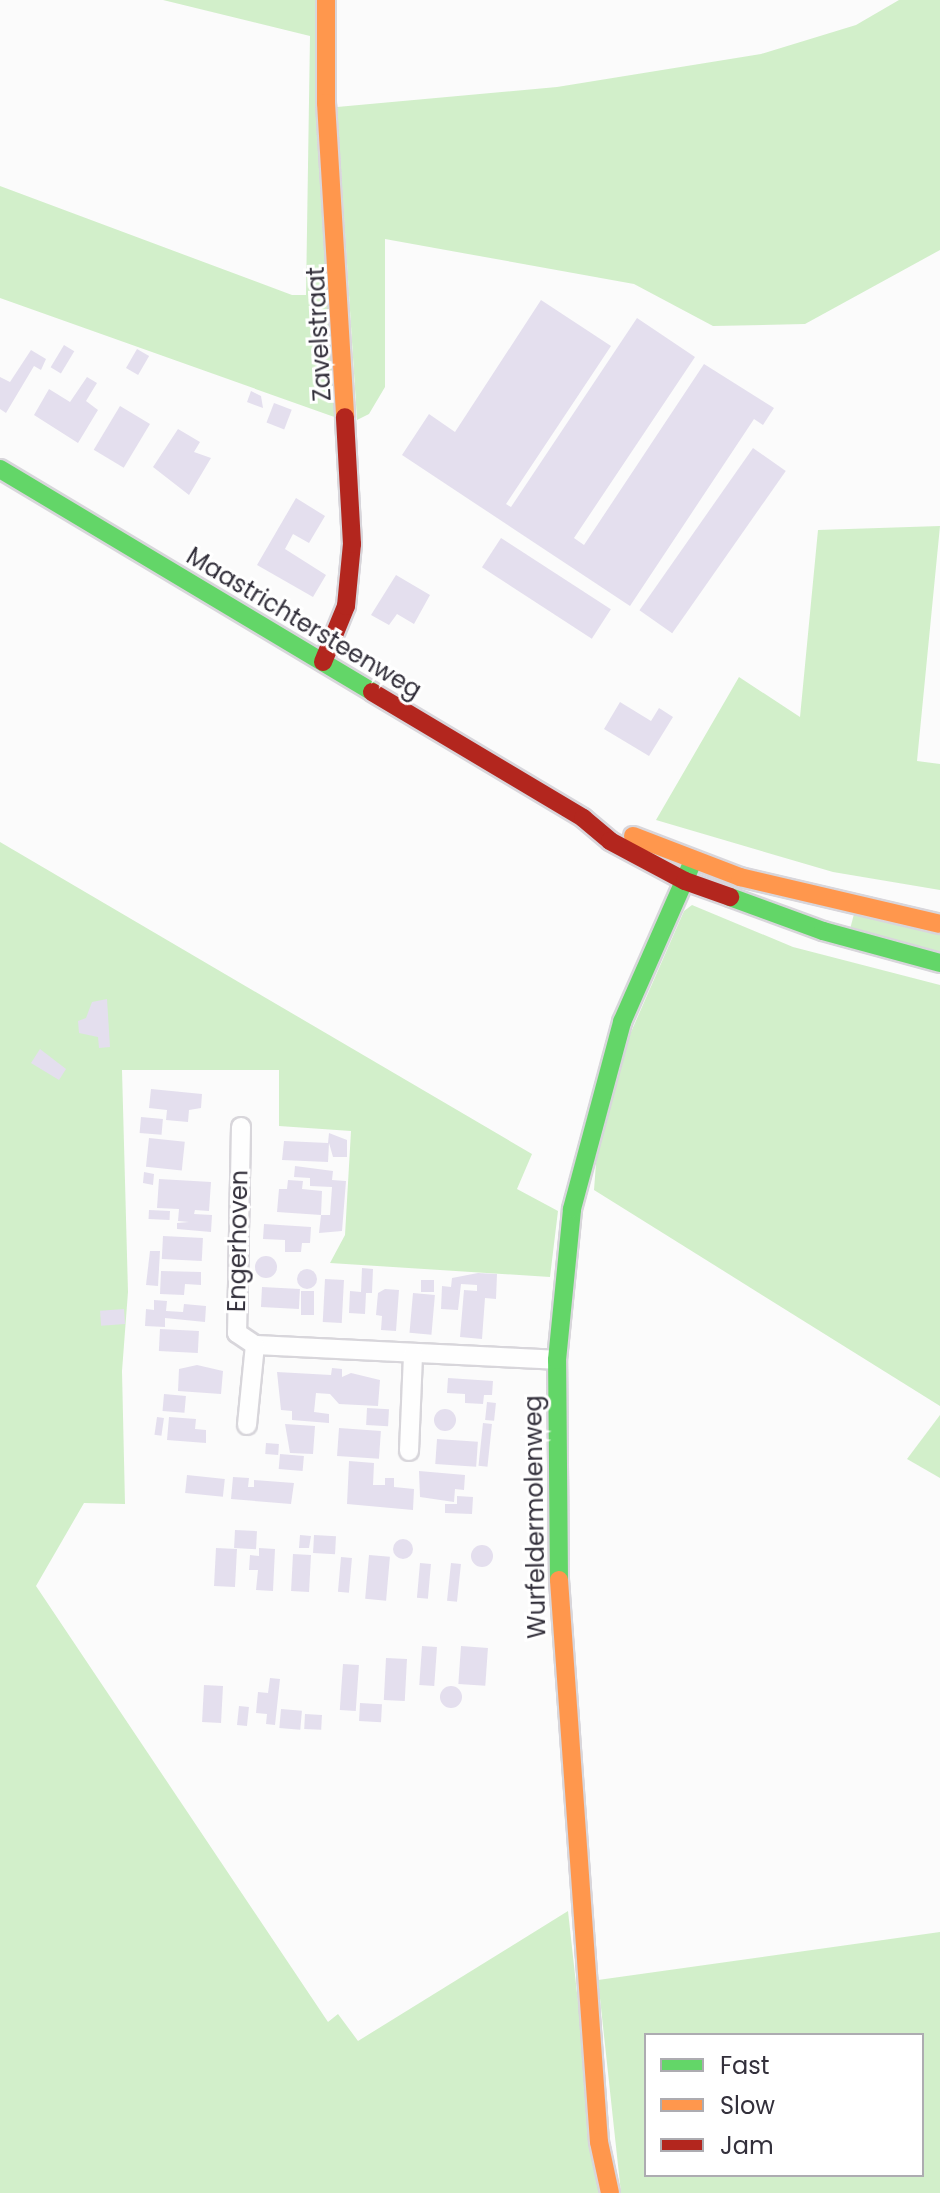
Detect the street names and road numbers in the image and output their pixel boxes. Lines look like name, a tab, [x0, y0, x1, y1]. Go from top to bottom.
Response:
street label: Zavelstraat	[301, 266, 337, 402]
street label: Maastrichtersteenweg	[181, 541, 427, 705]
street label: Engerhoven	[222, 1170, 254, 1312]
street label: Wurfeldermolenweg	[518, 1395, 552, 1639]

